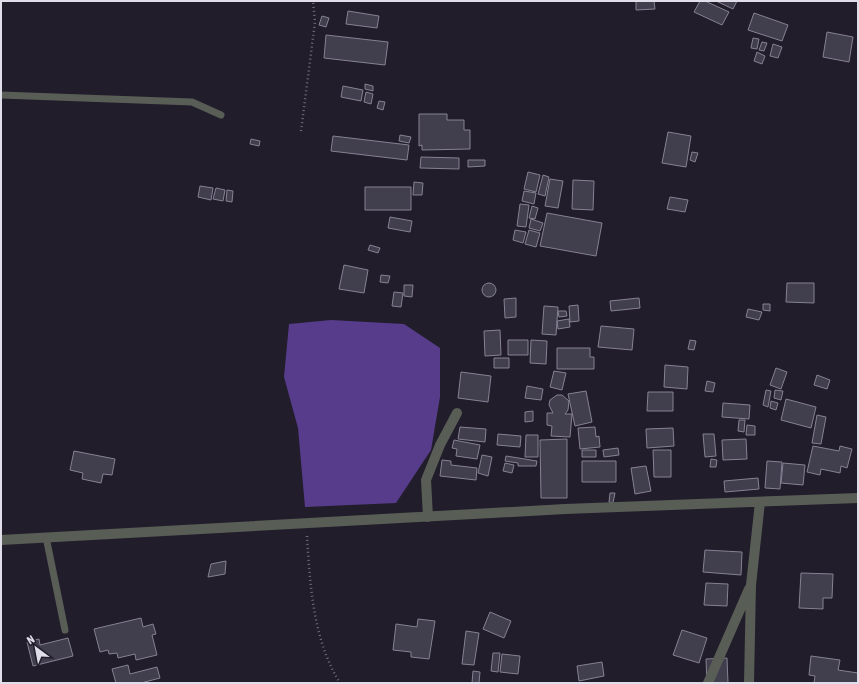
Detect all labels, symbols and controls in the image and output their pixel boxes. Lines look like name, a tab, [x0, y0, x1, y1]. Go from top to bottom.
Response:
north arrow	[16, 628, 56, 668]
text: N	[25, 633, 37, 646]

